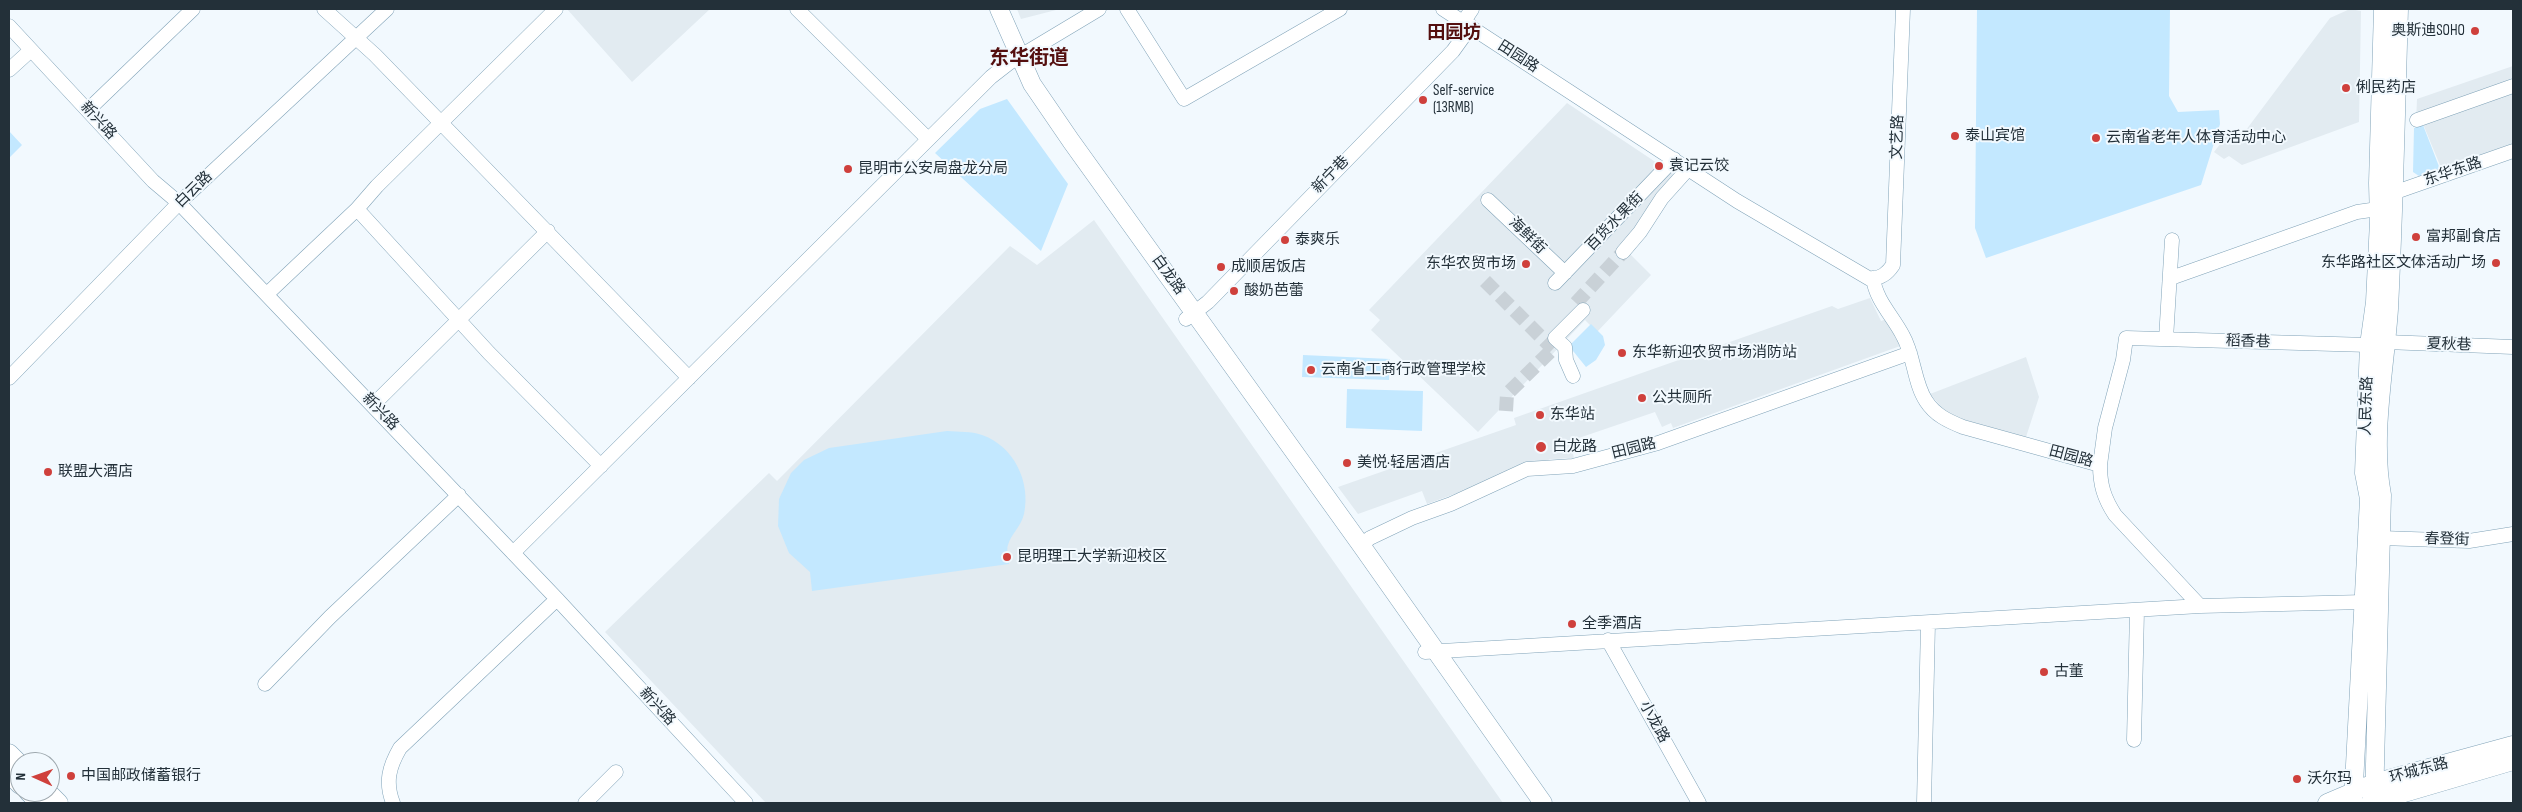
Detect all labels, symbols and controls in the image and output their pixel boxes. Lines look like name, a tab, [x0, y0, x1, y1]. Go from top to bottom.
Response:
district label: 田园坊	[1427, 22, 1481, 44]
place label: 奥斯迪SOHO	[2391, 22, 2465, 40]
marker: 奥斯迪SOHO	[2469, 25, 2481, 37]
street label: 田园路	[1494, 37, 1542, 77]
district label: 东华街道	[989, 47, 1069, 71]
place label: 俐民药店	[2356, 79, 2416, 97]
place label: Self-service (13RMB)	[1433, 82, 1494, 117]
marker: 俐民药店	[2340, 82, 2352, 94]
marker: Self-service (13RMB)	[1417, 94, 1429, 106]
street label: 新兴路	[76, 98, 120, 144]
street label: 文艺路	[1888, 114, 1908, 160]
place label: 泰山宾馆	[1965, 127, 2025, 145]
place label: 云南省老年人体育活动中心	[2106, 129, 2286, 147]
marker: 泰山宾馆	[1949, 130, 1961, 142]
marker: 云南省老年人体育活动中心	[2090, 132, 2102, 144]
street label: 新宁巷	[1309, 153, 1353, 197]
street label: 东华东路	[2422, 154, 2484, 190]
place label: 袁记云饺	[1669, 157, 1729, 175]
place label: 昆明市公安局盘龙分局	[858, 160, 1008, 178]
marker: 袁记云饺	[1653, 160, 1665, 172]
marker: 昆明市公安局盘龙分局	[842, 163, 854, 175]
street label: 白云路	[172, 168, 216, 212]
street label: 百货水果街	[1582, 189, 1648, 255]
street label: 海鲜街	[1505, 214, 1549, 258]
place label: 富邦副食店	[2426, 228, 2501, 246]
place label: 泰爽乐	[1295, 231, 1340, 249]
marker: 富邦副食店	[2410, 231, 2422, 243]
marker: 泰爽乐	[1279, 234, 1291, 246]
street label: 白龙路	[1147, 252, 1189, 298]
place label: 东华路社区文体活动广场	[2321, 254, 2486, 272]
place label: 东华农贸市场	[1426, 255, 1516, 273]
marker: 东华路社区文体活动广场	[2490, 257, 2502, 269]
place label: 成顺居饭店	[1231, 258, 1306, 276]
marker: 东华农贸市场	[1520, 258, 1532, 270]
marker: 成顺居饭店	[1215, 261, 1227, 273]
place label: 酸奶芭蕾	[1244, 282, 1304, 300]
marker: 酸奶芭蕾	[1228, 285, 1240, 297]
street label: 稻香巷	[2225, 332, 2271, 352]
street label: 夏秋巷	[2426, 335, 2472, 355]
place label: 东华新迎农贸市场消防站	[1632, 344, 1797, 362]
marker: 东华新迎农贸市场消防站	[1616, 347, 1628, 359]
place label: 云南省工商行政管理学校	[1321, 361, 1486, 379]
marker: 云南省工商行政管理学校	[1305, 364, 1317, 376]
street label: 人民东路	[2357, 376, 2377, 436]
place label: 公共厕所	[1652, 389, 1712, 407]
street label: 新兴路	[358, 390, 402, 434]
marker: 公共厕所	[1636, 392, 1648, 404]
place label: 东华站	[1550, 406, 1595, 424]
marker: 东华站	[1534, 409, 1546, 421]
street label: 田园路	[1610, 435, 1658, 463]
place label: 白龙路	[1552, 438, 1597, 456]
marker: 白龙路	[1534, 440, 1548, 454]
street label: 田园路	[2047, 442, 2095, 472]
place label: 美悦·轻居酒店	[1357, 454, 1450, 472]
marker: 美悦·轻居酒店	[1341, 457, 1353, 469]
place label: 联盟大酒店	[58, 463, 133, 481]
marker: 联盟大酒店	[42, 466, 54, 478]
street label: 春登街	[2424, 531, 2470, 549]
place label: 昆明理工大学新迎校区	[1017, 548, 1167, 566]
marker: 昆明理工大学新迎校区	[1001, 551, 1013, 563]
place label: 全季酒店	[1582, 615, 1642, 633]
marker: 全季酒店	[1566, 618, 1578, 630]
place label: 古董	[2054, 663, 2084, 681]
marker: 古董	[2038, 666, 2050, 678]
street label: 新兴路	[635, 684, 679, 730]
street label: 小龙路	[1635, 698, 1673, 746]
north arrow	[10, 752, 60, 802]
street label: 环城东路	[2388, 755, 2450, 787]
place label: 中国邮政储蓄银行	[81, 767, 201, 785]
marker: 中国邮政储蓄银行	[65, 770, 77, 782]
place label: 沃尔玛	[2307, 770, 2352, 788]
text: N	[12, 772, 29, 781]
marker: 沃尔玛	[2291, 773, 2303, 785]

